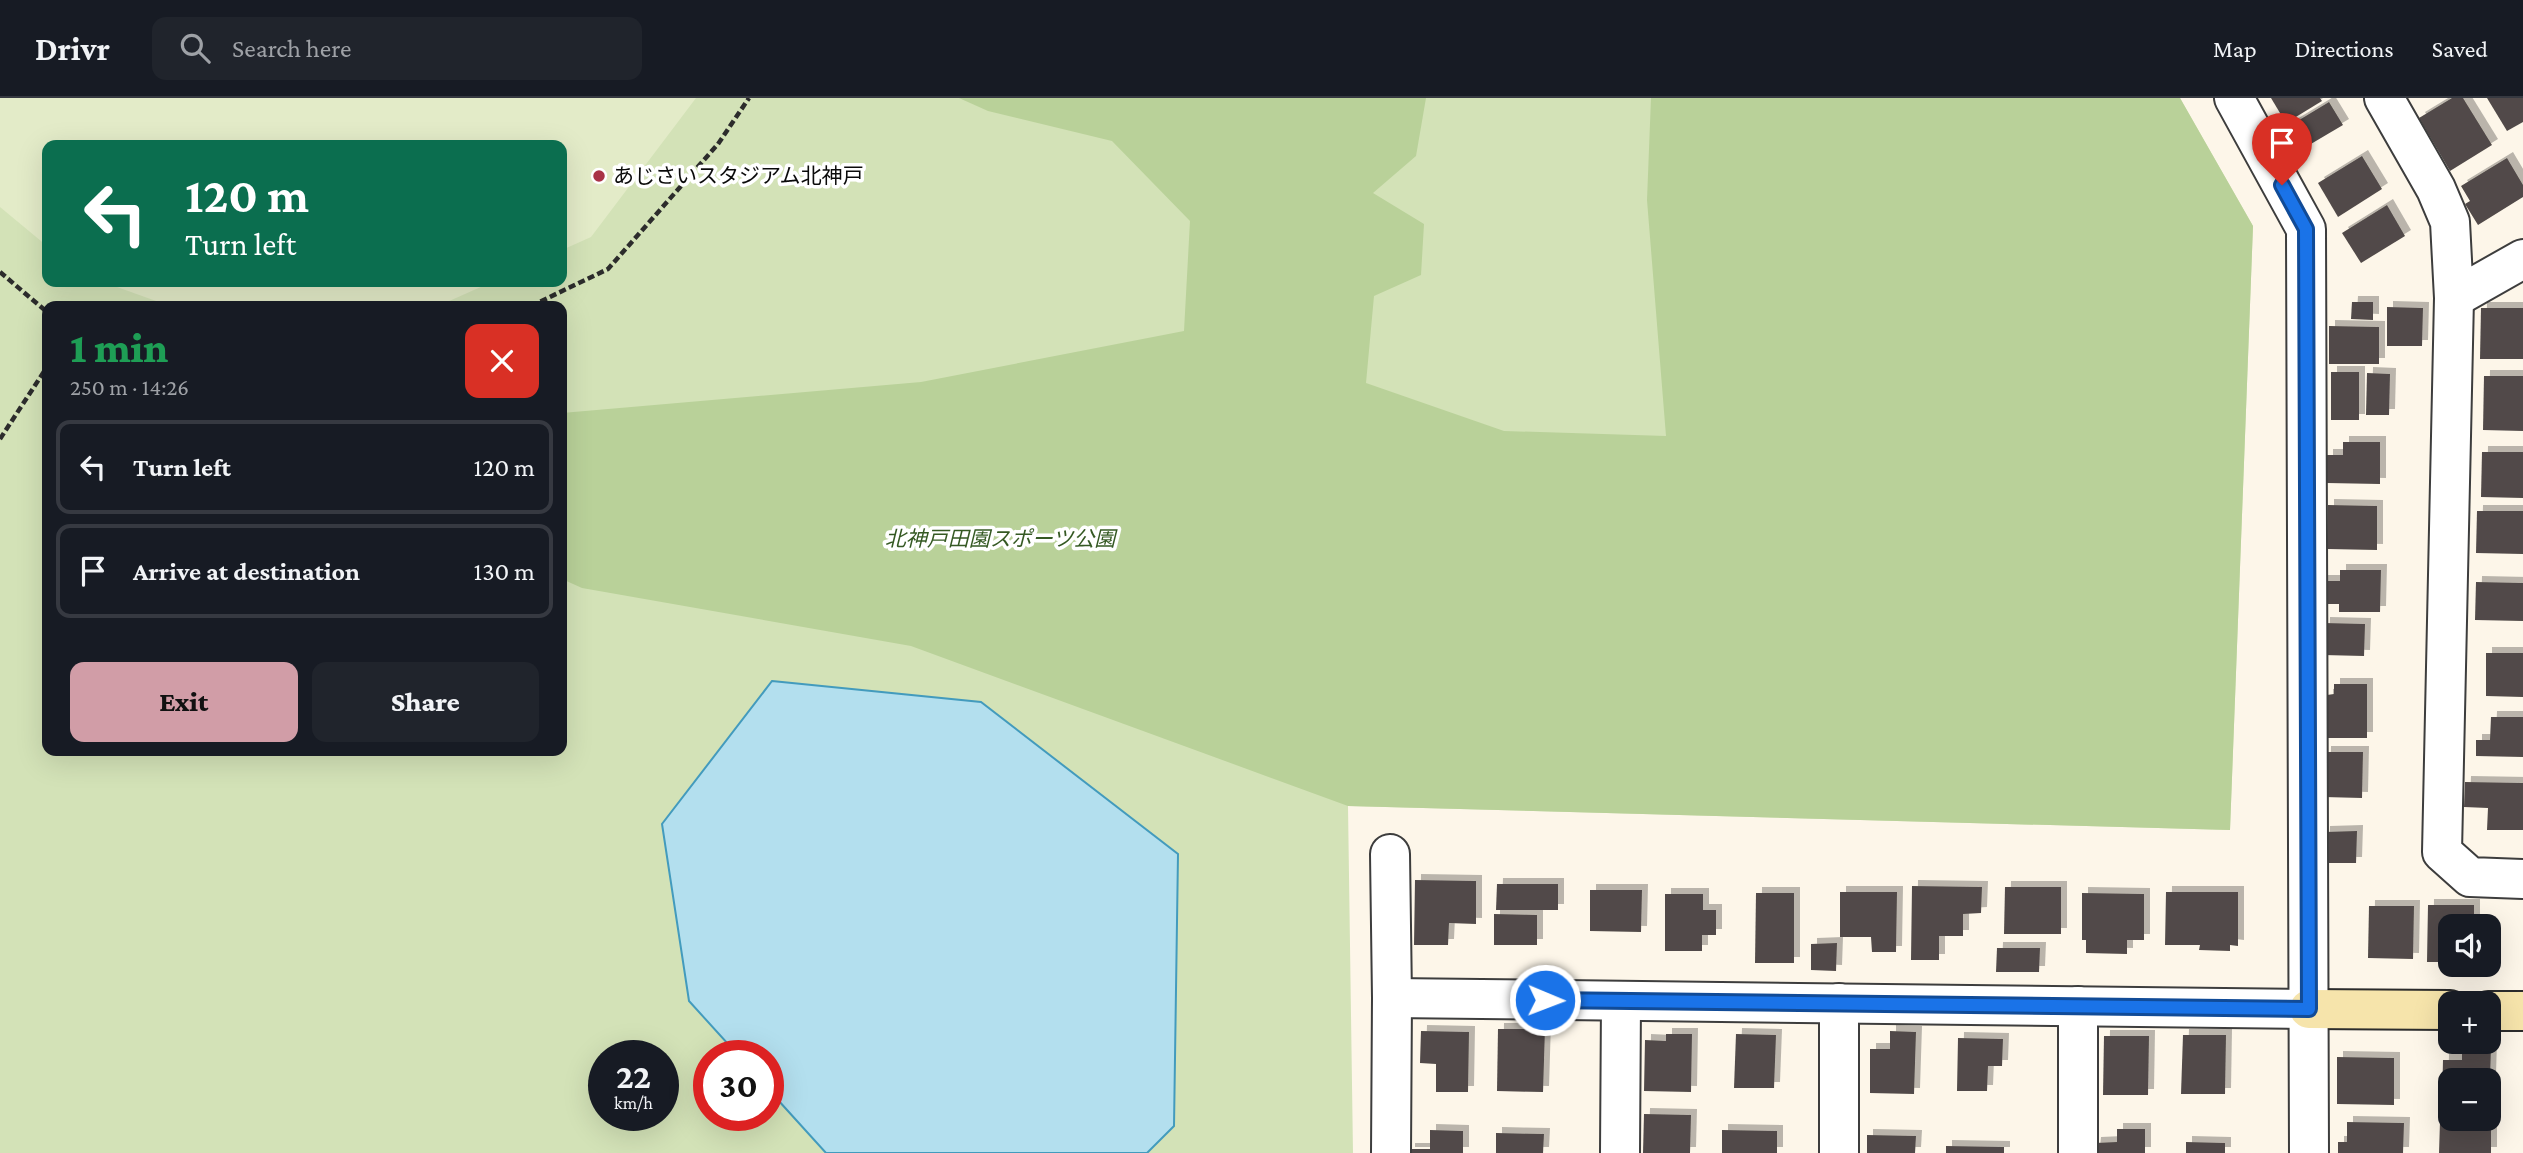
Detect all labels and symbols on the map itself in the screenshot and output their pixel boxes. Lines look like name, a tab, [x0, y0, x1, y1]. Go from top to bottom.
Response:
pin	[2252, 113, 2312, 185]
place label: あじさいスタジアム北神戸	[613, 164, 864, 188]
marker: あじさいスタジアム北神戸	[591, 168, 607, 184]
park label: 北神戸田園スポーツ公園	[885, 527, 1118, 551]
position arrow	[1508, 963, 1582, 1037]
speed limit sign: 30	[693, 1040, 784, 1131]

